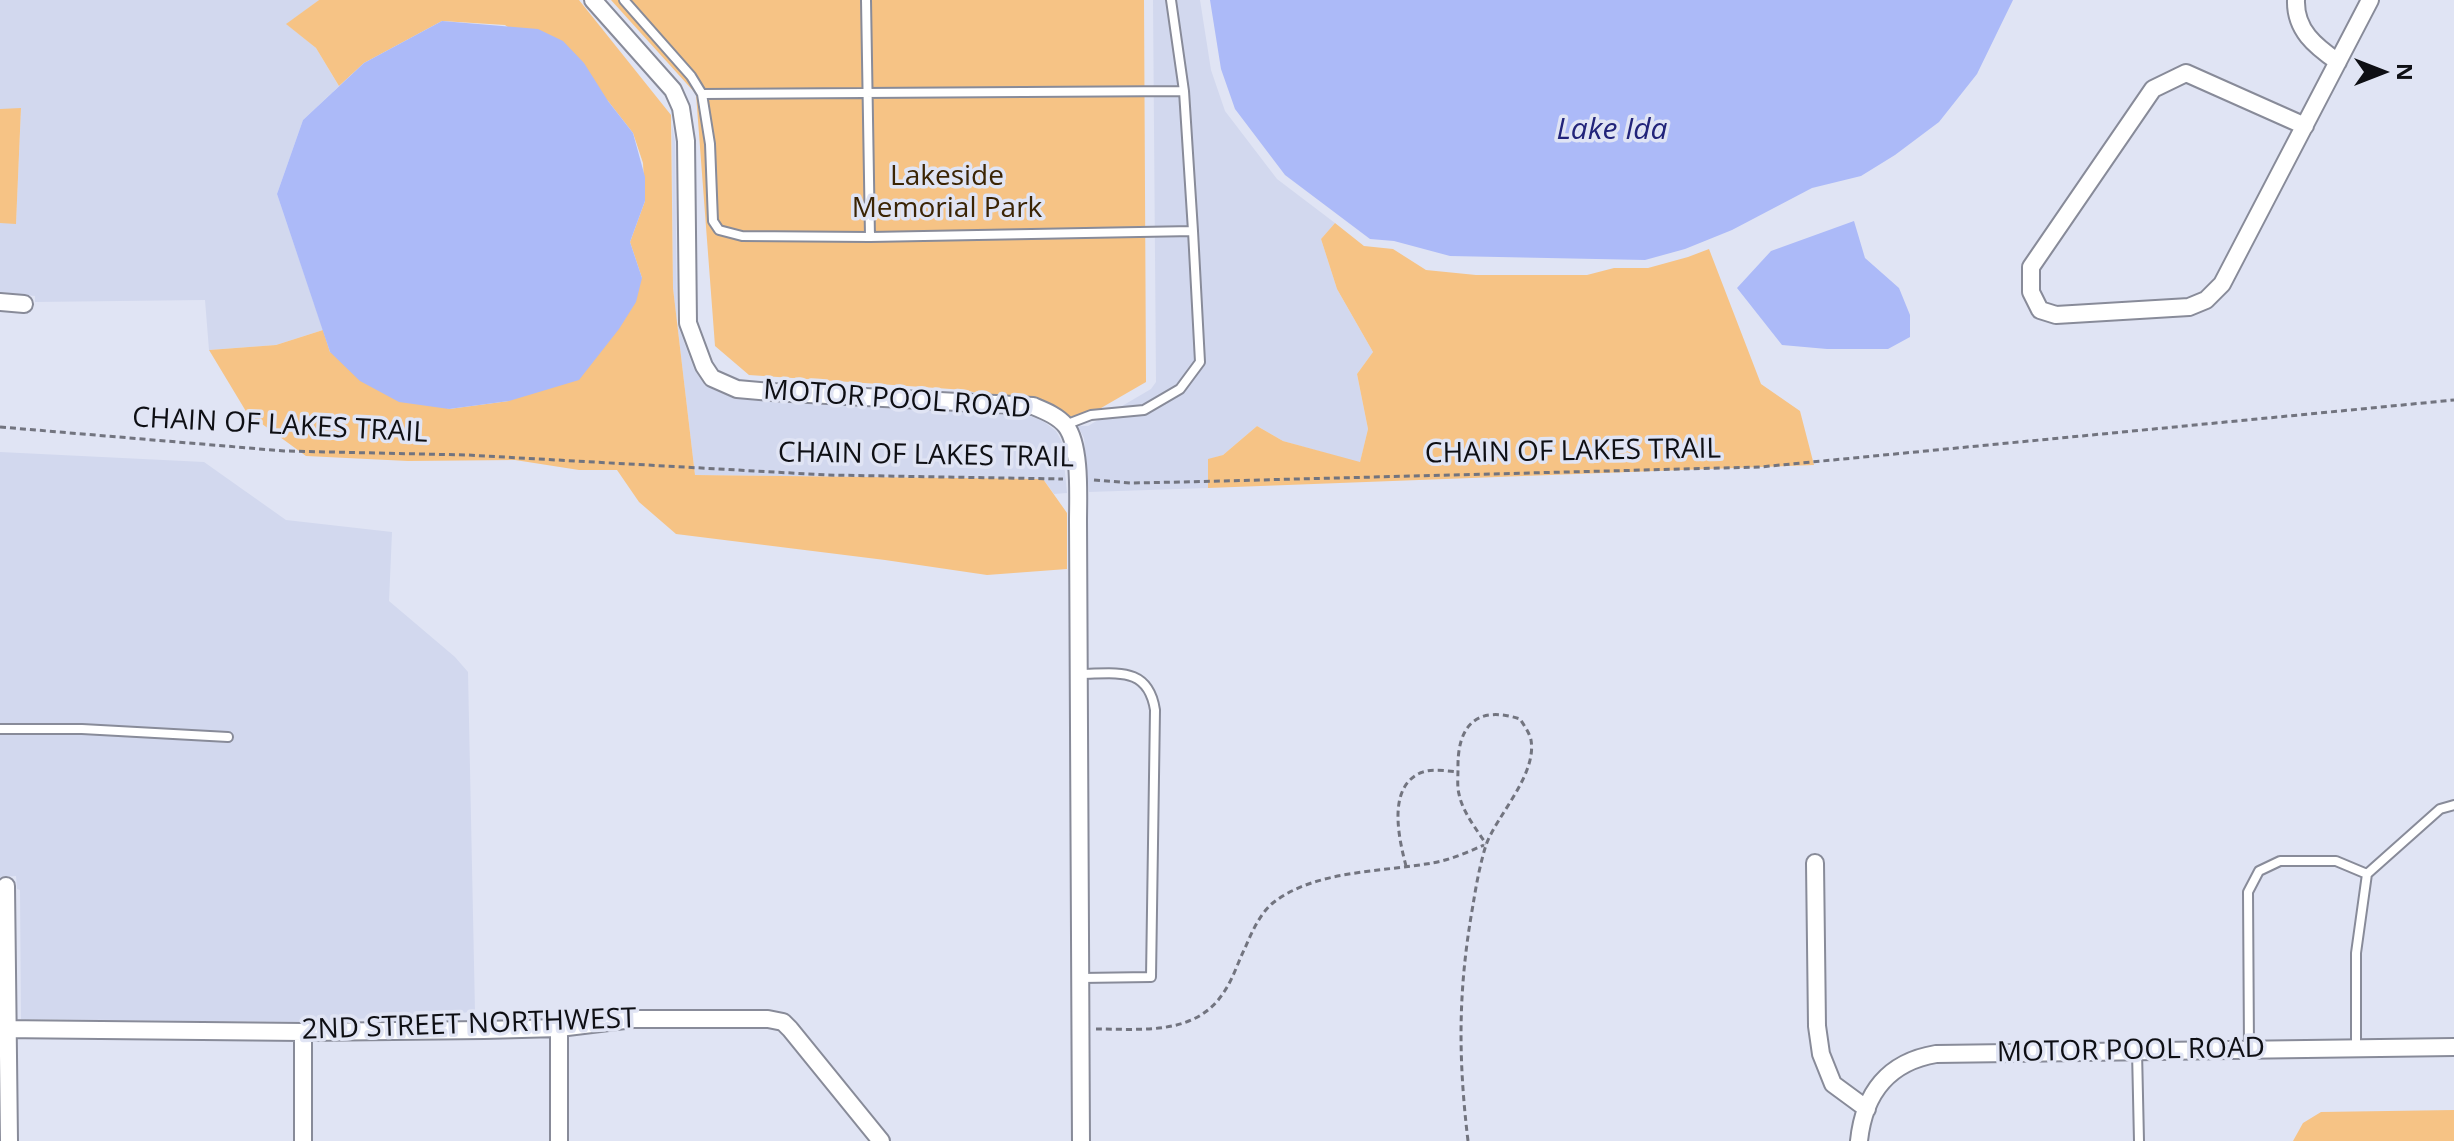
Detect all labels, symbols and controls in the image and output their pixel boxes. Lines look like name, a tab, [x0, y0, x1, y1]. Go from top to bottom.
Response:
north arrow	[2342, 32, 2422, 112]
text: N	[2391, 63, 2421, 81]
water label: Lake Ida	[1556, 112, 1668, 148]
park label: Lakeside Memorial Park	[852, 160, 1042, 226]
street label: MOTOR POOL ROAD	[762, 374, 1032, 426]
street label: CHAIN OF LAKES TRAIL	[131, 401, 429, 451]
street label: CHAIN OF LAKES TRAIL	[1425, 433, 1721, 471]
street label: CHAIN OF LAKES TRAIL	[778, 437, 1074, 475]
street label: 2ND STREET NORTHWEST	[301, 1002, 637, 1048]
street label: MOTOR POOL ROAD	[1997, 1032, 2265, 1070]

